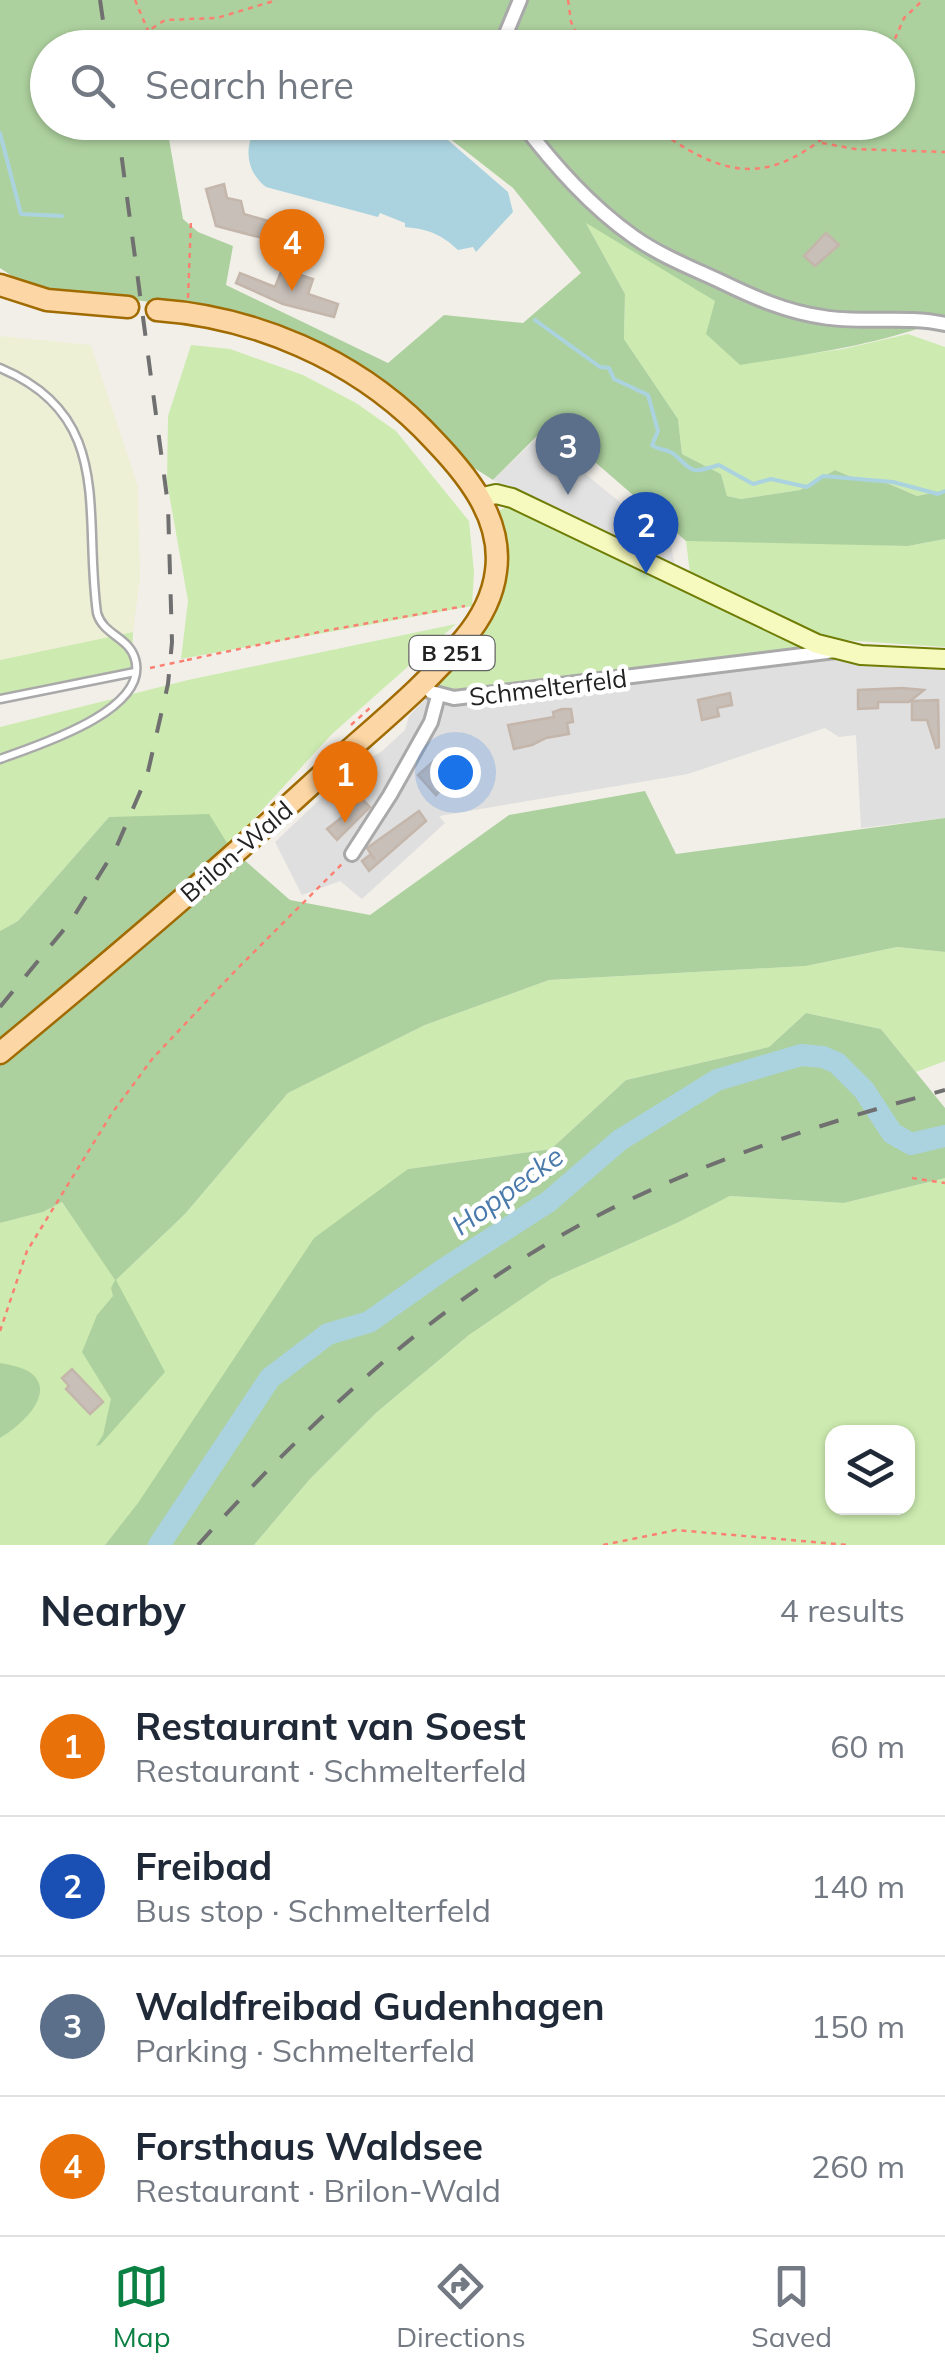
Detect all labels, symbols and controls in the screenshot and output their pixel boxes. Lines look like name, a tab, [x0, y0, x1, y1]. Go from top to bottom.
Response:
search box	[30, 30, 915, 140]
icon: search	[65, 58, 120, 113]
text: Search here	[145, 61, 354, 109]
pin: 4	[260, 208, 324, 291]
pin: 3	[536, 412, 600, 495]
pin: 2	[614, 492, 678, 574]
road number: B 251	[410, 636, 494, 670]
street label: Schmelterfeld	[467, 662, 629, 712]
pin: 1	[312, 740, 378, 823]
your location	[430, 747, 481, 798]
street label: Brilon-Wald	[173, 794, 299, 908]
water label: Hoppecke	[444, 1138, 570, 1242]
map controls	[825, 1425, 915, 1515]
button: layers	[825, 1425, 915, 1515]
text: Nearby	[40, 1584, 186, 1637]
text: 4 results	[780, 1590, 905, 1630]
text: Restaurant van Soest	[135, 1702, 526, 1750]
text: 1	[63, 1726, 82, 1766]
text: 60 m	[830, 1726, 905, 1766]
text: Restaurant · Schmelterfeld	[135, 1750, 527, 1790]
text: Freibad	[135, 1842, 272, 1890]
text: 2	[63, 1866, 82, 1906]
text: 140 m	[811, 1866, 905, 1906]
text: Bus stop · Schmelterfeld	[135, 1890, 491, 1930]
text: Waldfreibad Gudenhagen	[135, 1982, 605, 2030]
text: 3	[63, 2006, 82, 2046]
text: 150 m	[811, 2006, 905, 2046]
text: Parking · Schmelterfeld	[135, 2030, 475, 2070]
text: Forsthaus Waldsee	[135, 2122, 483, 2170]
text: 4	[63, 2146, 82, 2186]
text: 260 m	[811, 2146, 905, 2186]
text: Restaurant · Brilon-Wald	[135, 2170, 501, 2210]
tab: Map	[113, 2259, 170, 2354]
tab: Directions	[396, 2259, 526, 2354]
tab: Saved	[751, 2259, 832, 2354]

